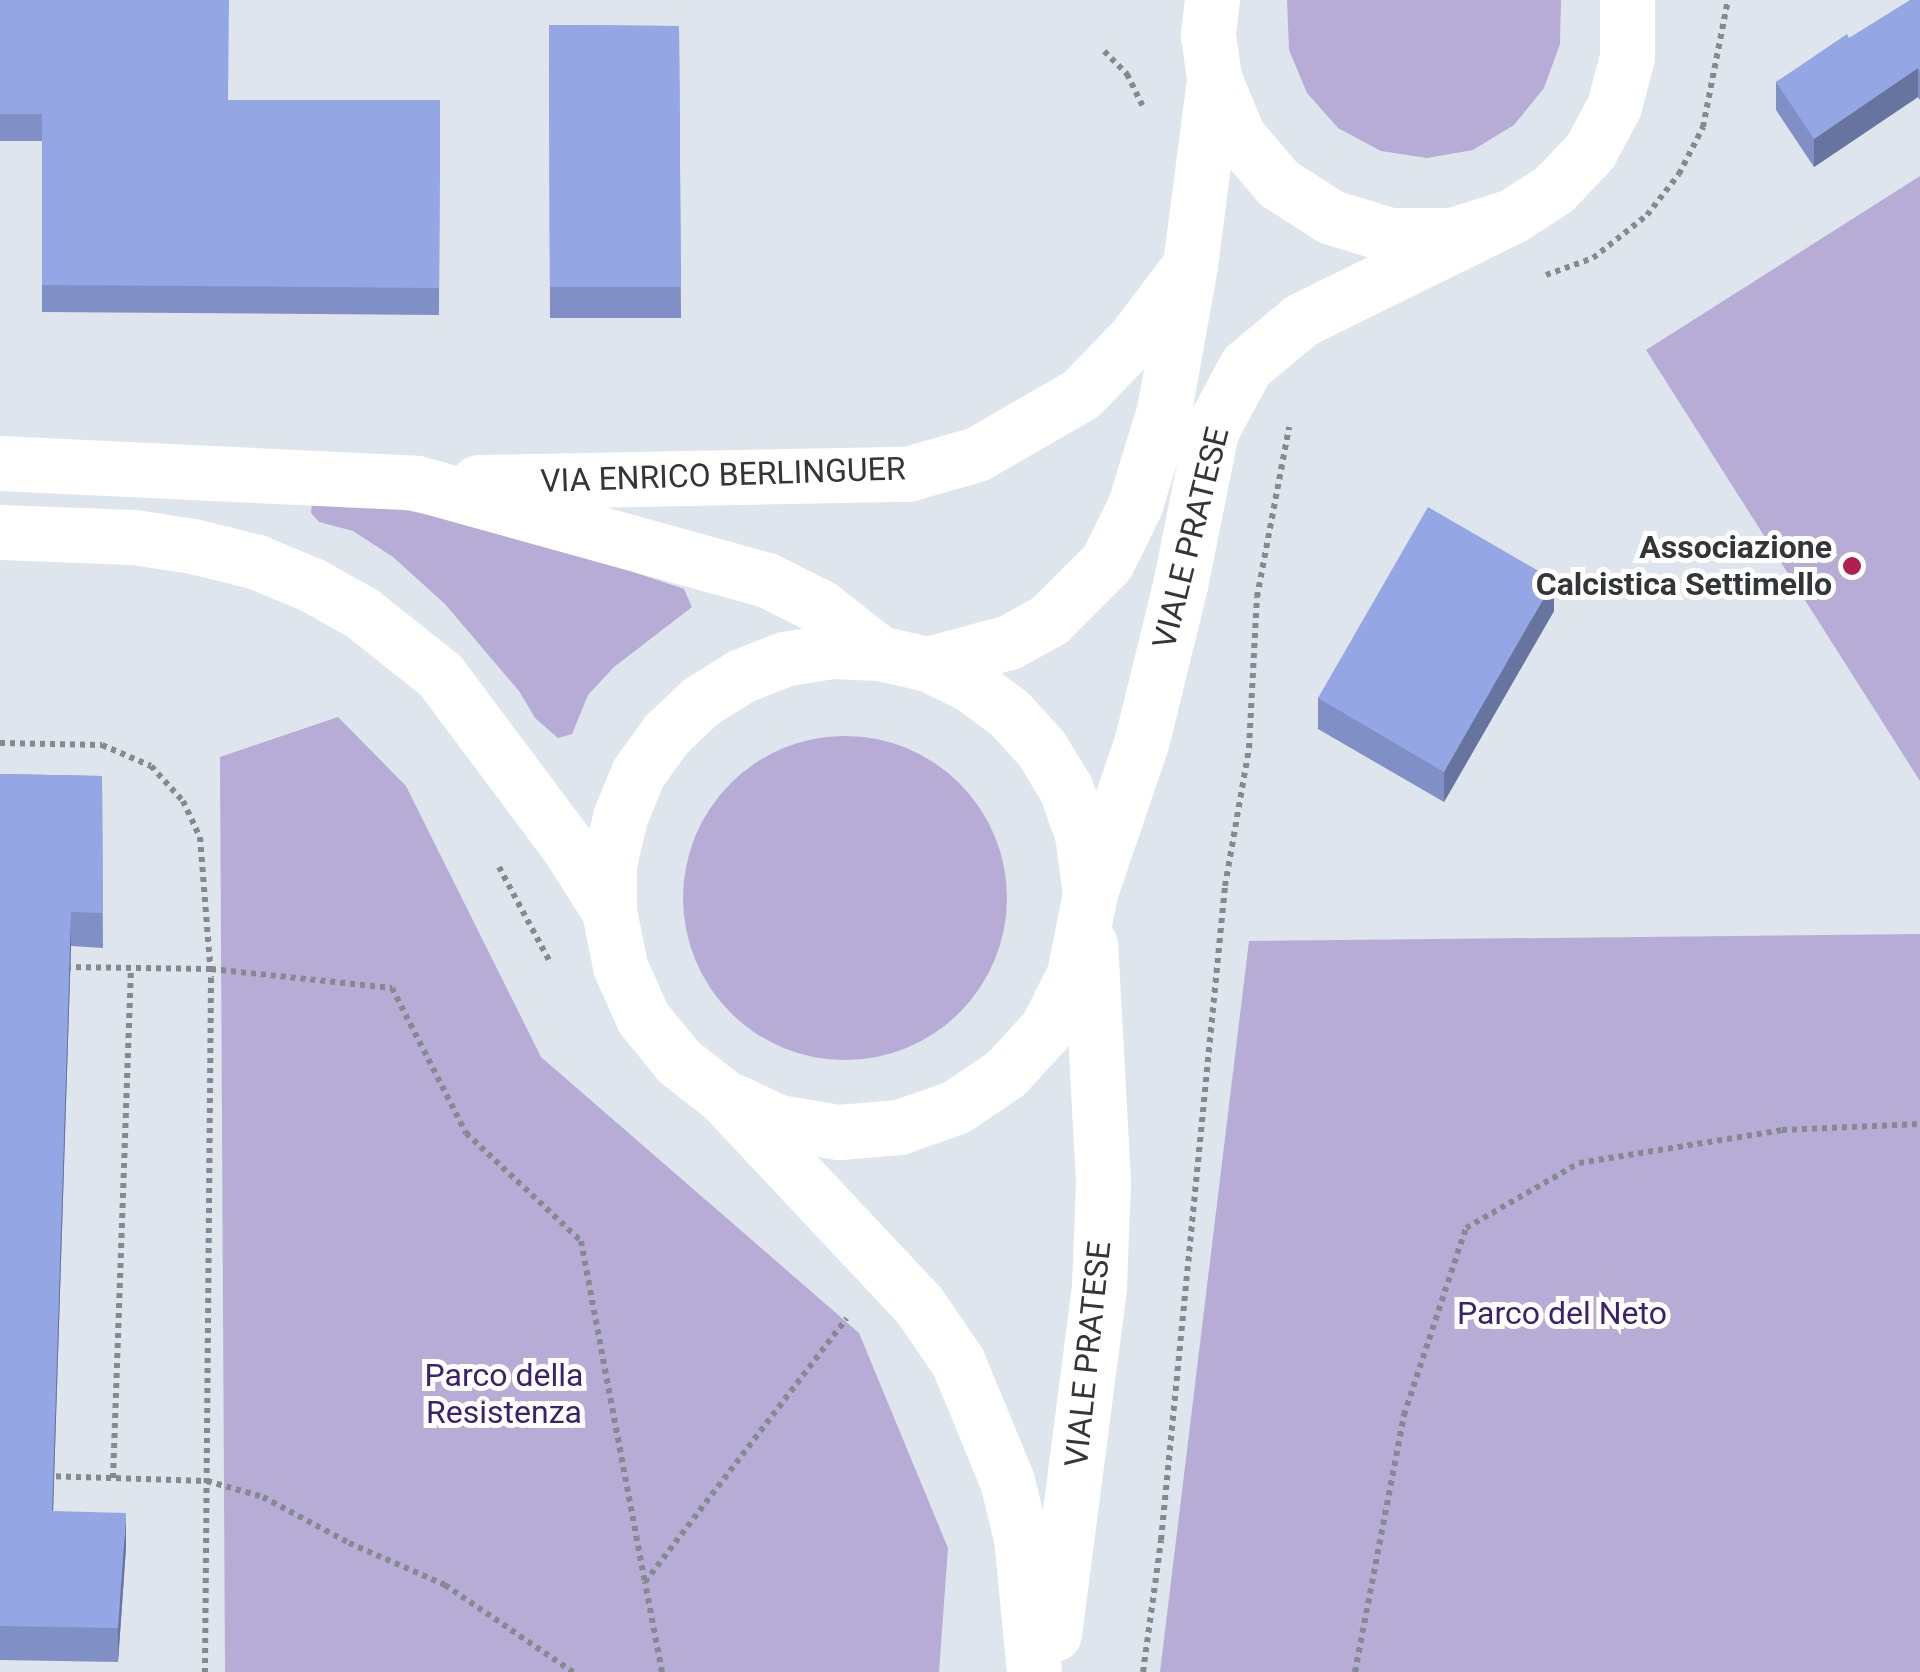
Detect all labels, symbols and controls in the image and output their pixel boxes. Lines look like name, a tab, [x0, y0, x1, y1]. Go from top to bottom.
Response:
street label: VIALE PRATESE	[1145, 423, 1237, 653]
street label: VIA ENRICO BERLINGUER	[540, 449, 906, 501]
place label: Associazione Calcistica Settimello	[1536, 529, 1832, 604]
marker: Associazione Calcistica Settimello	[1841, 555, 1863, 577]
street label: VIALE PRATESE	[1057, 1239, 1119, 1469]
park label: Parco del Neto	[1457, 1294, 1667, 1332]
park label: Parco della Resistenza	[425, 1357, 583, 1432]

